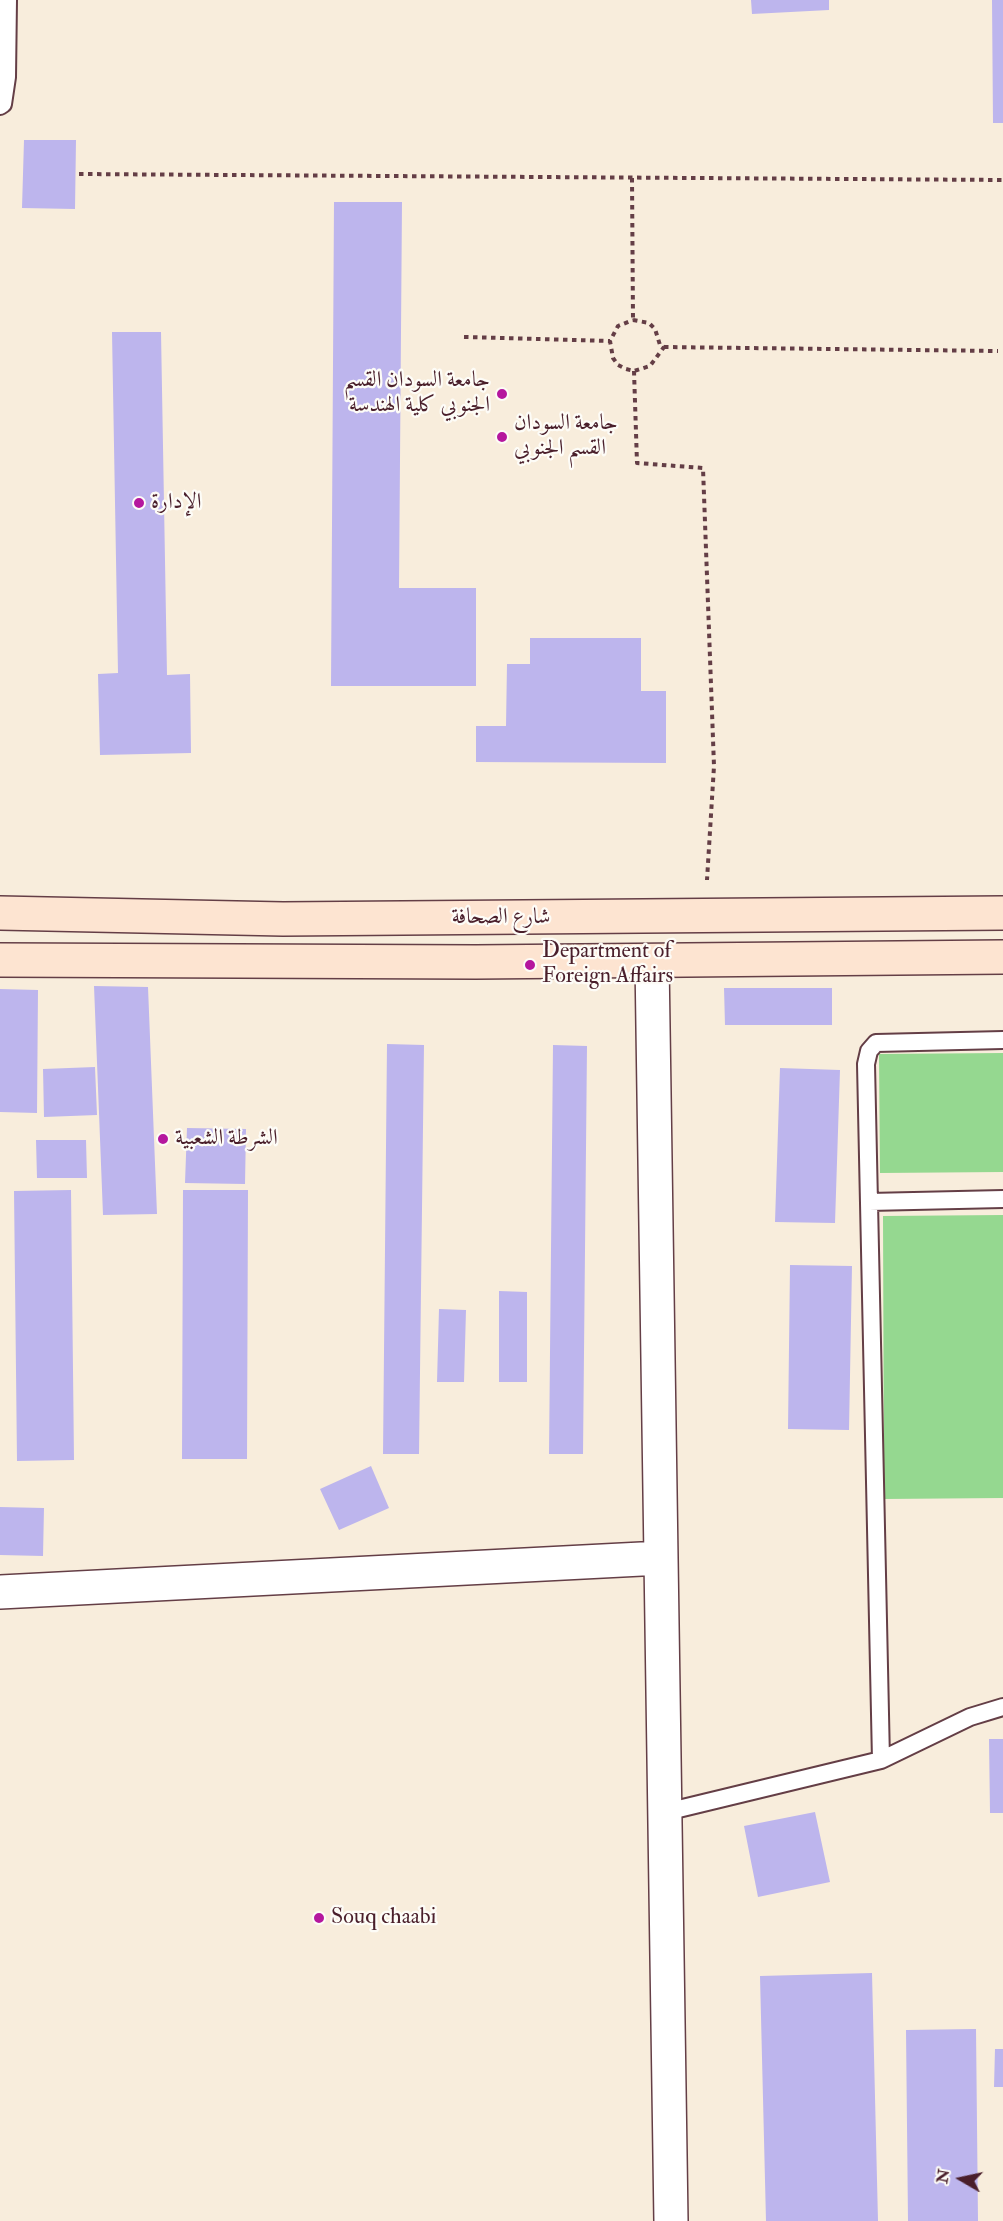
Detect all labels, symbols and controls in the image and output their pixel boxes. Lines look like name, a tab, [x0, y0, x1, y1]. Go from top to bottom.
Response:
place label: جامعة السودان القسم الجنوبي كلية الهندسة	[344, 368, 490, 420]
marker: جامعة السودان القسم الجنوبي كلية الهندسة	[495, 387, 509, 401]
place label: جامعة السودان القسم الجنوبي	[514, 411, 618, 463]
marker: جامعة السودان القسم الجنوبي	[495, 430, 509, 444]
place label: الإدارة	[151, 490, 201, 516]
marker: الإدارة	[132, 496, 146, 510]
street label: شارع الصحافة	[452, 905, 550, 931]
place label: Department of Foreign Affairs	[542, 939, 673, 990]
marker: Department of Foreign Affairs	[523, 958, 537, 972]
place label: الشرطة الشعبية	[175, 1126, 278, 1152]
marker: الشرطة الشعبية	[156, 1132, 170, 1146]
place label: Souq chaabi	[331, 1905, 436, 1931]
marker: Souq chaabi	[312, 1911, 326, 1925]
north arrow	[931, 2149, 991, 2209]
text: N	[932, 2168, 954, 2185]

